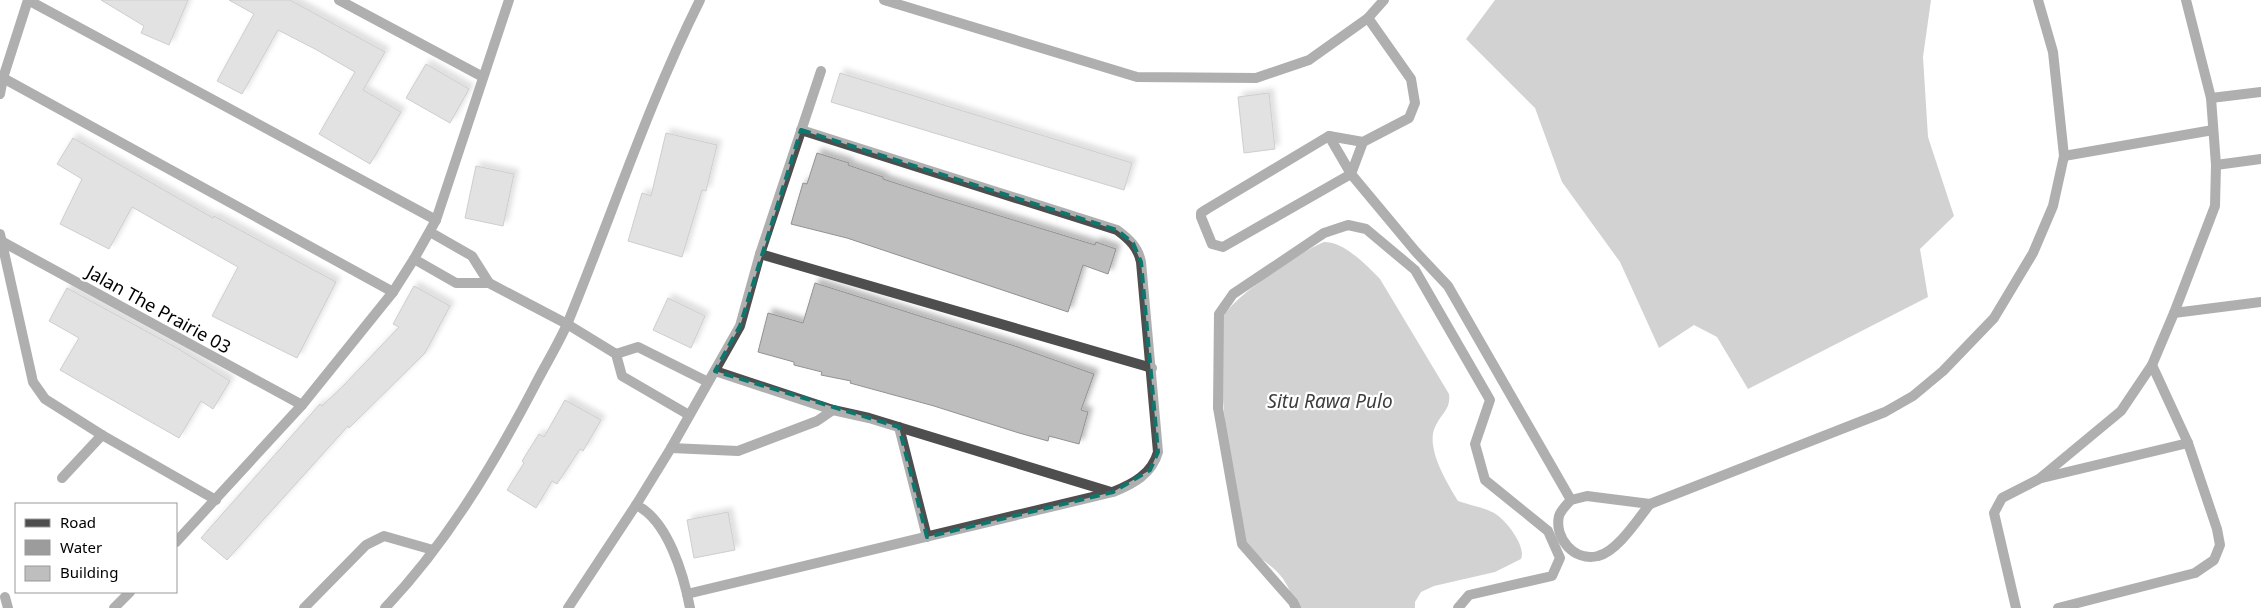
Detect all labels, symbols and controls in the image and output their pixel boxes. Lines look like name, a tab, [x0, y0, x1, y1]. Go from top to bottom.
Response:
street label: Jalan The Prairie 03	[81, 258, 236, 359]
water label: Situ Rawa Pulo	[1267, 388, 1393, 414]
legend	[15, 503, 178, 593]
text: Road	[60, 512, 96, 532]
text: Water	[60, 537, 102, 557]
text: Building	[60, 562, 118, 582]

